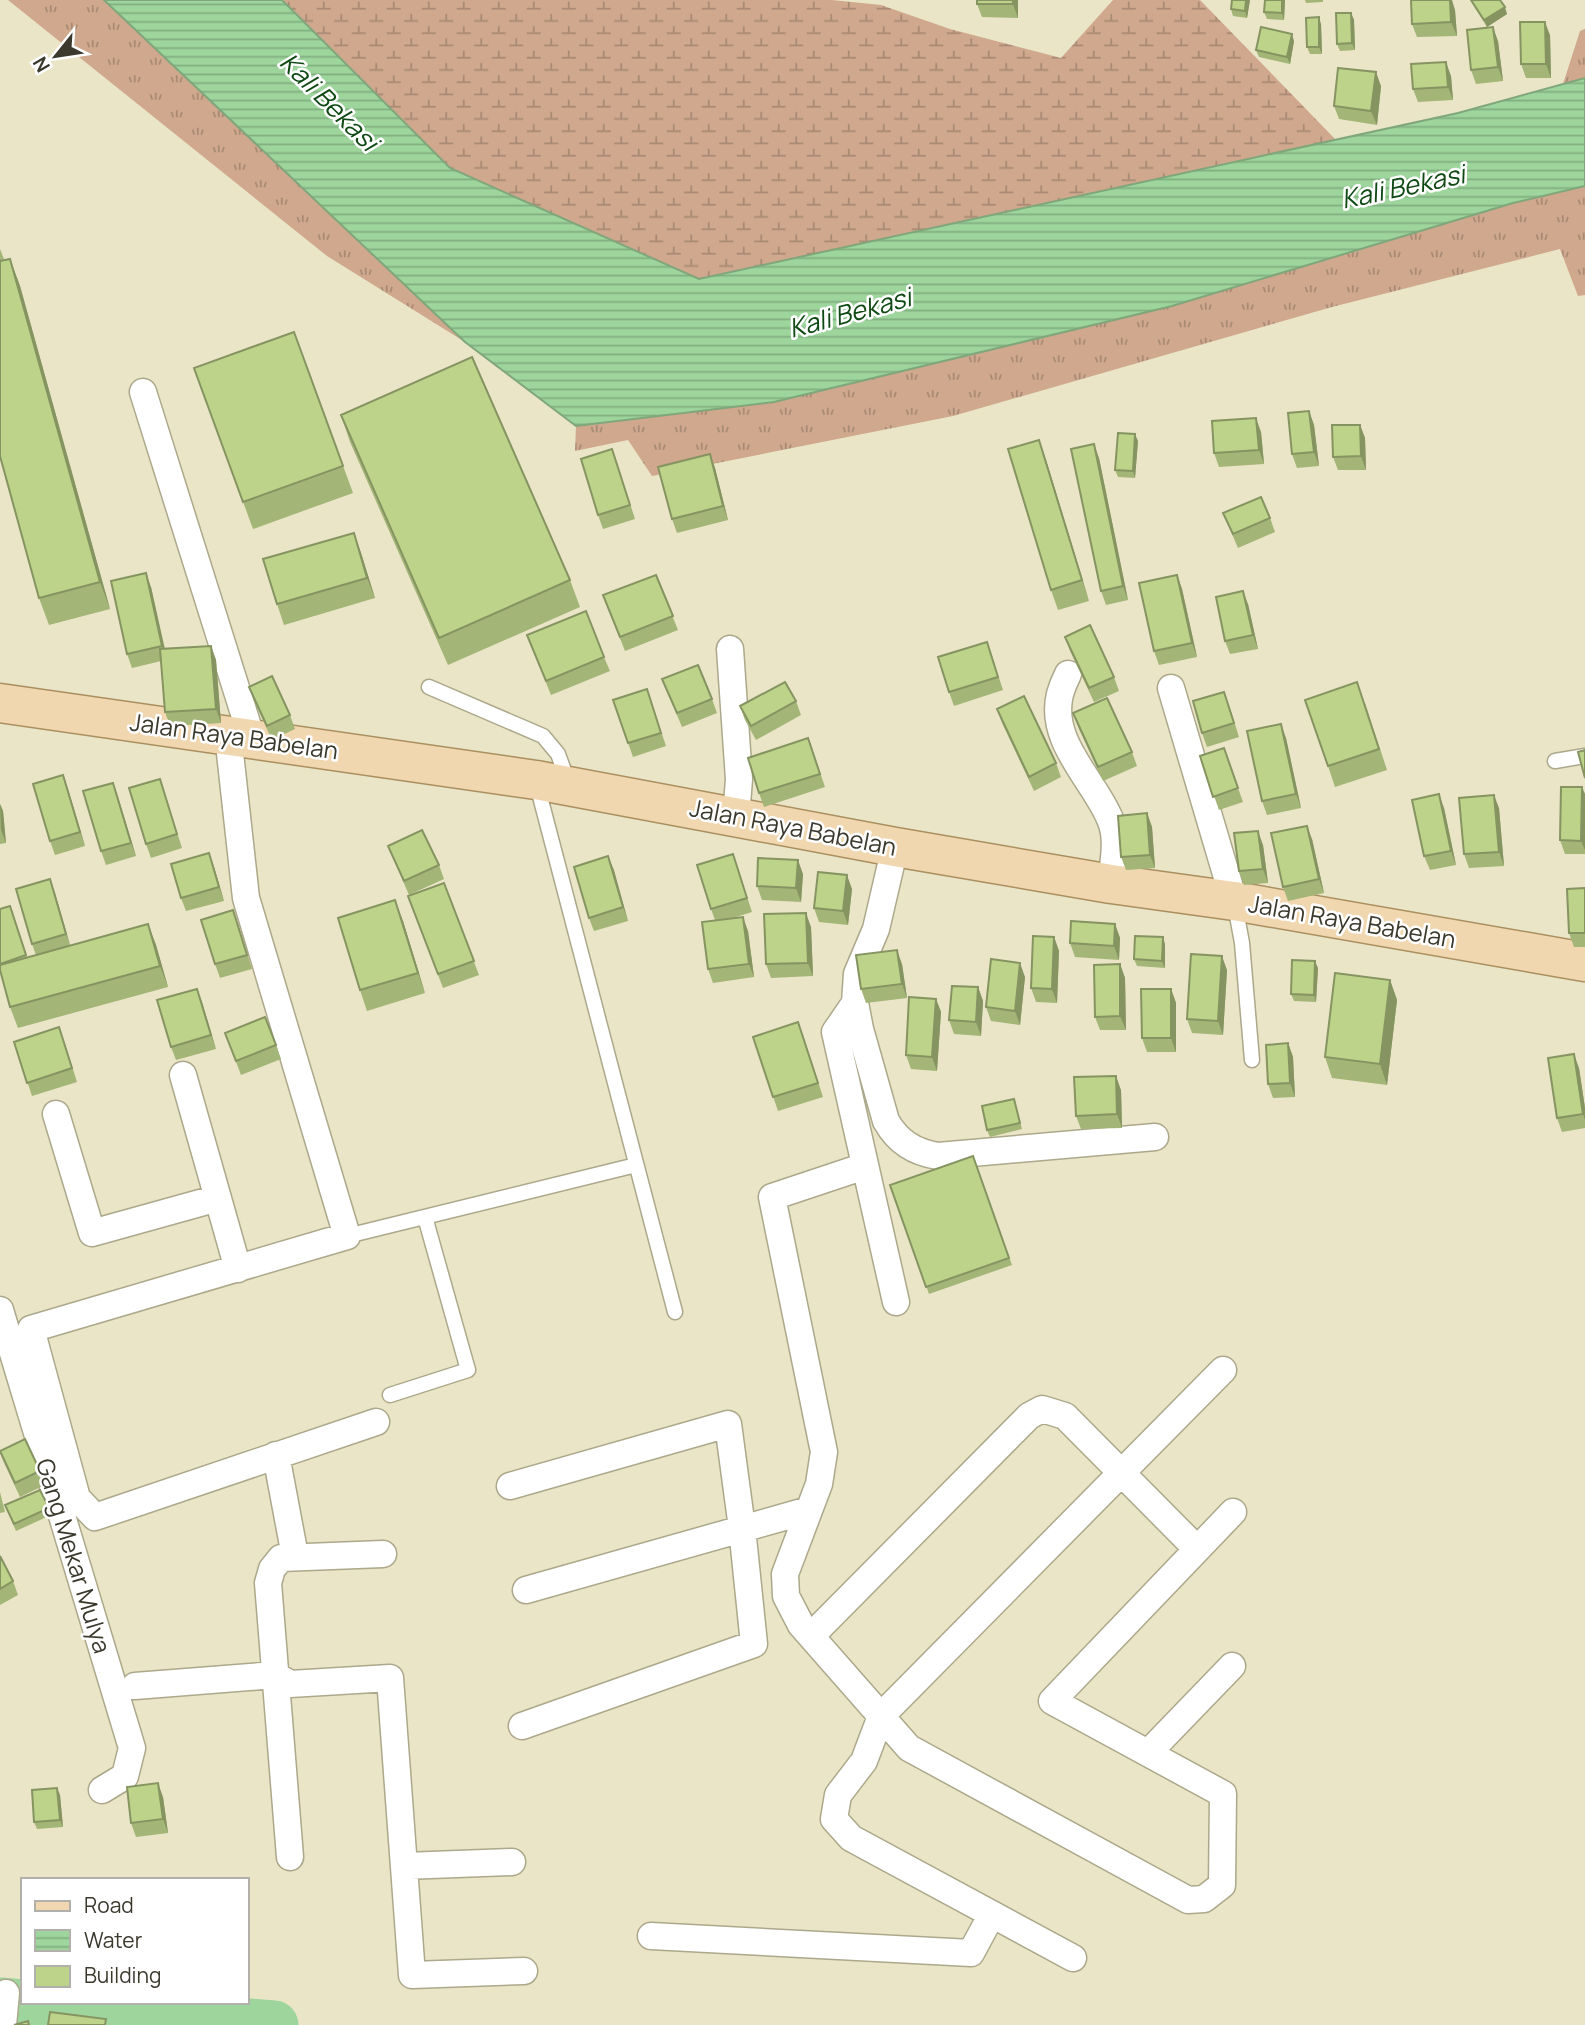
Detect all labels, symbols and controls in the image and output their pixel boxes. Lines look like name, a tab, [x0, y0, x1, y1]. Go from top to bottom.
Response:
north arrow	[21, 21, 91, 91]
water label: Kali Bekasi	[273, 44, 389, 160]
text: N	[27, 52, 56, 77]
water label: Kali Bekasi	[1338, 155, 1471, 217]
water label: Kali Bekasi	[785, 278, 918, 346]
street label: Jalan Raya Babelan	[128, 705, 340, 766]
street label: Jalan Raya Babelan	[687, 790, 899, 863]
street label: Jalan Raya Babelan	[1246, 886, 1459, 955]
street label: Gang Mekar Mulya	[29, 1454, 120, 1657]
legend	[21, 1878, 248, 2004]
text: Road	[84, 1891, 134, 1919]
text: Water	[84, 1926, 143, 1954]
text: Building	[84, 1961, 161, 1989]

